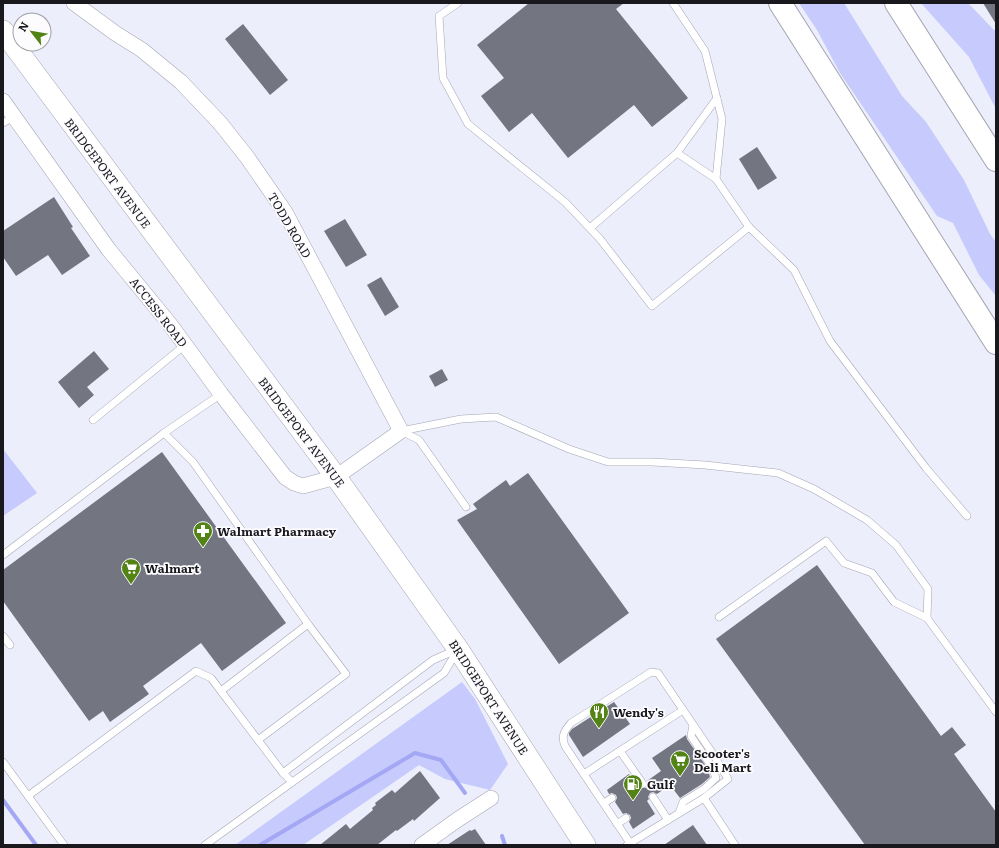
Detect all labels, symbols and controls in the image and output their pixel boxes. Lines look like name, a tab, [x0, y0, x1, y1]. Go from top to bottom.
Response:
north arrow	[12, 12, 52, 52]
text: N	[13, 18, 32, 34]
street label: BRIDGEPORT AVENUE	[60, 114, 156, 232]
street label: TODD ROAD	[264, 189, 316, 261]
street label: ACCESS ROAD	[126, 273, 192, 351]
street label: BRIDGEPORT AVENUE	[254, 373, 350, 491]
pharmacy icon: Walmart Pharmacy	[192, 520, 214, 548]
place label: Walmart Pharmacy	[217, 522, 337, 540]
supermarket icon: Walmart	[120, 557, 142, 585]
place label: Walmart	[145, 559, 200, 577]
street label: BRIDGEPORT AVENUE	[445, 636, 533, 758]
restaurant icon: Wendy's	[588, 701, 610, 729]
place label: Wendy's	[613, 703, 664, 721]
place label: Scooter's Deli Mart	[694, 744, 752, 776]
supermarket icon: Scooter's Deli Mart	[669, 749, 691, 777]
fuel station icon: Gulf	[622, 773, 644, 801]
place label: Gulf	[647, 775, 676, 793]

